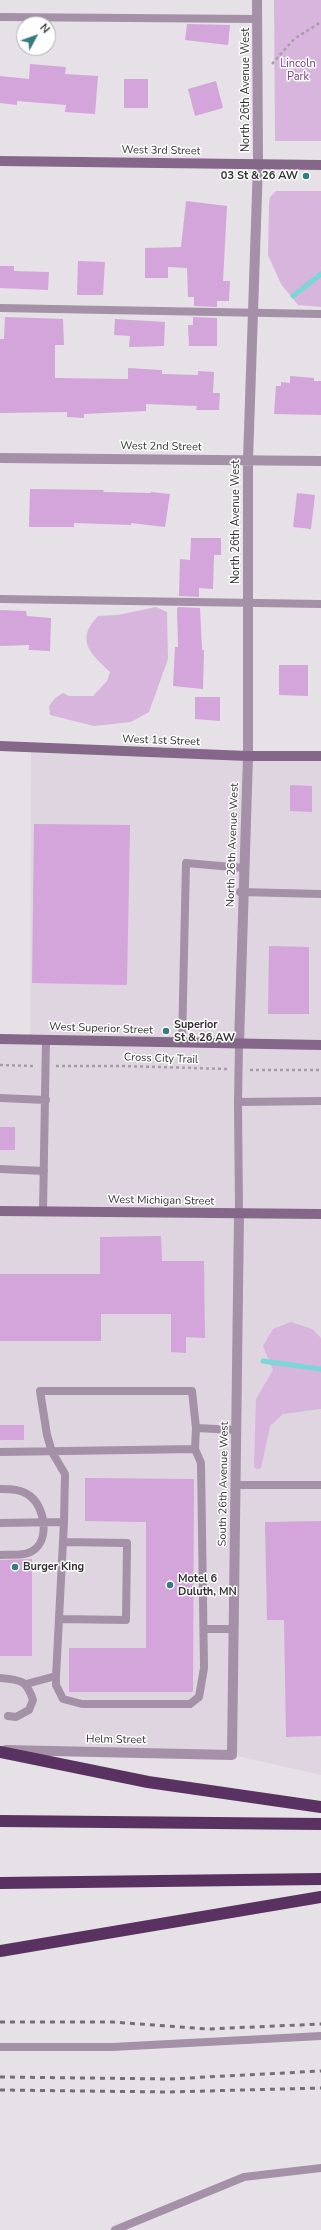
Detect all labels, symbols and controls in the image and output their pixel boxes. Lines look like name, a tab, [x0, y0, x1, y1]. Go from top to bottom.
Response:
north arrow	[16, 16, 56, 56]
text: N	[36, 20, 53, 36]
street label: North 26th Avenue West	[239, 28, 253, 152]
park label: Lincoln Park	[280, 57, 316, 83]
street label: West 3rd Street	[121, 144, 201, 158]
place label: 03 St & 26 AW	[221, 169, 298, 183]
marker: 03 St & 26 AW	[301, 171, 311, 181]
street label: West 2nd Street	[120, 440, 202, 454]
street label: North 26th Avenue West	[229, 460, 243, 584]
street label: West 1st Street	[122, 733, 200, 749]
street label: North 26th Avenue West	[224, 783, 242, 907]
place label: Superior St & 26 AW	[174, 1018, 235, 1044]
street label: West Superior Street	[49, 1021, 153, 1037]
marker: Superior St & 26 AW	[161, 1026, 171, 1036]
street label: Cross City Trail	[124, 1051, 198, 1067]
street label: West Michigan Street	[108, 1193, 214, 1209]
street label: South 26th Avenue West	[216, 1422, 232, 1546]
place label: Burger King	[23, 1560, 84, 1574]
marker: Burger King	[10, 1562, 20, 1572]
place label: Motel 6 Duluth, MN	[178, 1572, 237, 1598]
marker: Motel 6 Duluth, MN	[165, 1580, 175, 1590]
street label: Helm Street	[86, 1733, 146, 1747]

